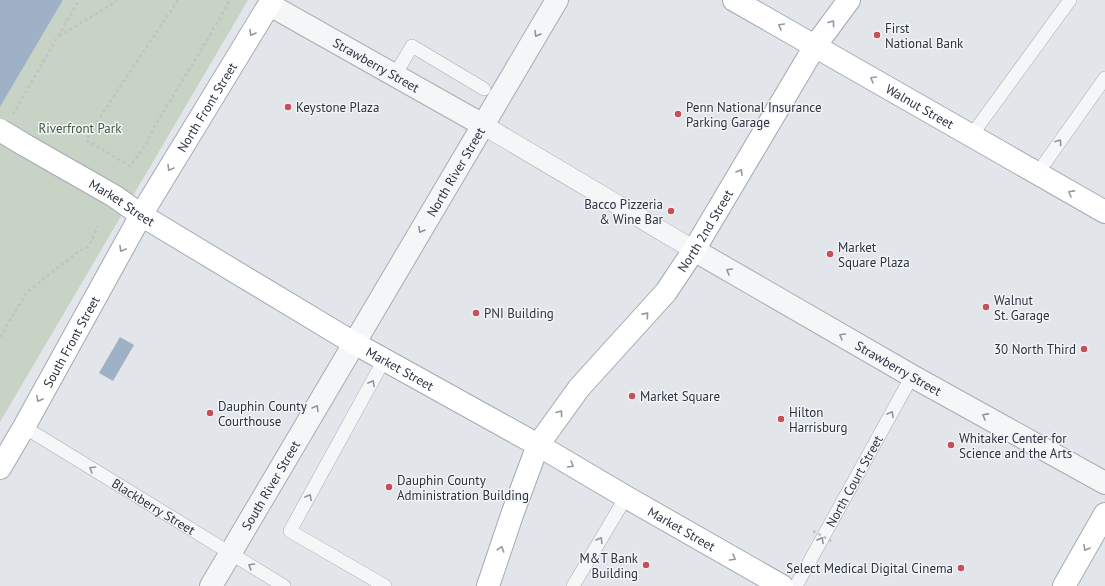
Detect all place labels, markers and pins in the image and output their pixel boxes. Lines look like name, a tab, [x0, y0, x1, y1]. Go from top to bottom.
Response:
place label: First National Bank	[885, 20, 964, 52]
marker: First National Bank	[872, 30, 882, 40]
place label: Keystone Plaza	[296, 99, 379, 116]
place label: Penn National Insurance Parking Garage	[686, 99, 822, 131]
marker: Keystone Plaza	[283, 102, 293, 112]
marker: Penn National Insurance Parking Garage	[673, 109, 683, 119]
place label: Bacco Pizzeria & Wine Bar	[584, 196, 664, 228]
marker: Bacco Pizzeria & Wine Bar	[666, 206, 676, 216]
place label: Market Square Plaza	[838, 239, 910, 271]
marker: Market Square Plaza	[825, 249, 835, 259]
place label: Walnut St. Garage	[994, 292, 1050, 324]
marker: Walnut St. Garage	[981, 302, 991, 312]
place label: PNI Building	[484, 305, 554, 322]
marker: PNI Building	[471, 308, 481, 318]
place label: 30 North Third	[994, 341, 1076, 358]
marker: 30 North Third	[1079, 344, 1089, 354]
place label: Market Square	[640, 388, 720, 405]
marker: Market Square	[627, 391, 637, 401]
place label: Dauphin County Courthouse	[218, 398, 307, 430]
place label: Hilton Harrisburg	[789, 404, 847, 436]
marker: Dauphin County Courthouse	[205, 408, 215, 418]
marker: Hilton Harrisburg	[776, 414, 786, 424]
place label: Whitaker Center for Science and the Arts	[959, 430, 1072, 462]
marker: Whitaker Center for Science and the Arts	[946, 440, 956, 450]
place label: Dauphin County Administration Building	[397, 472, 529, 504]
marker: Dauphin County Administration Building	[384, 482, 394, 492]
place label: M&T Bank Building	[580, 550, 639, 582]
marker: M&T Bank Building	[641, 560, 651, 570]
place label: Select Medical Digital Cinema	[786, 560, 953, 577]
marker: Select Medical Digital Cinema	[956, 563, 966, 573]

